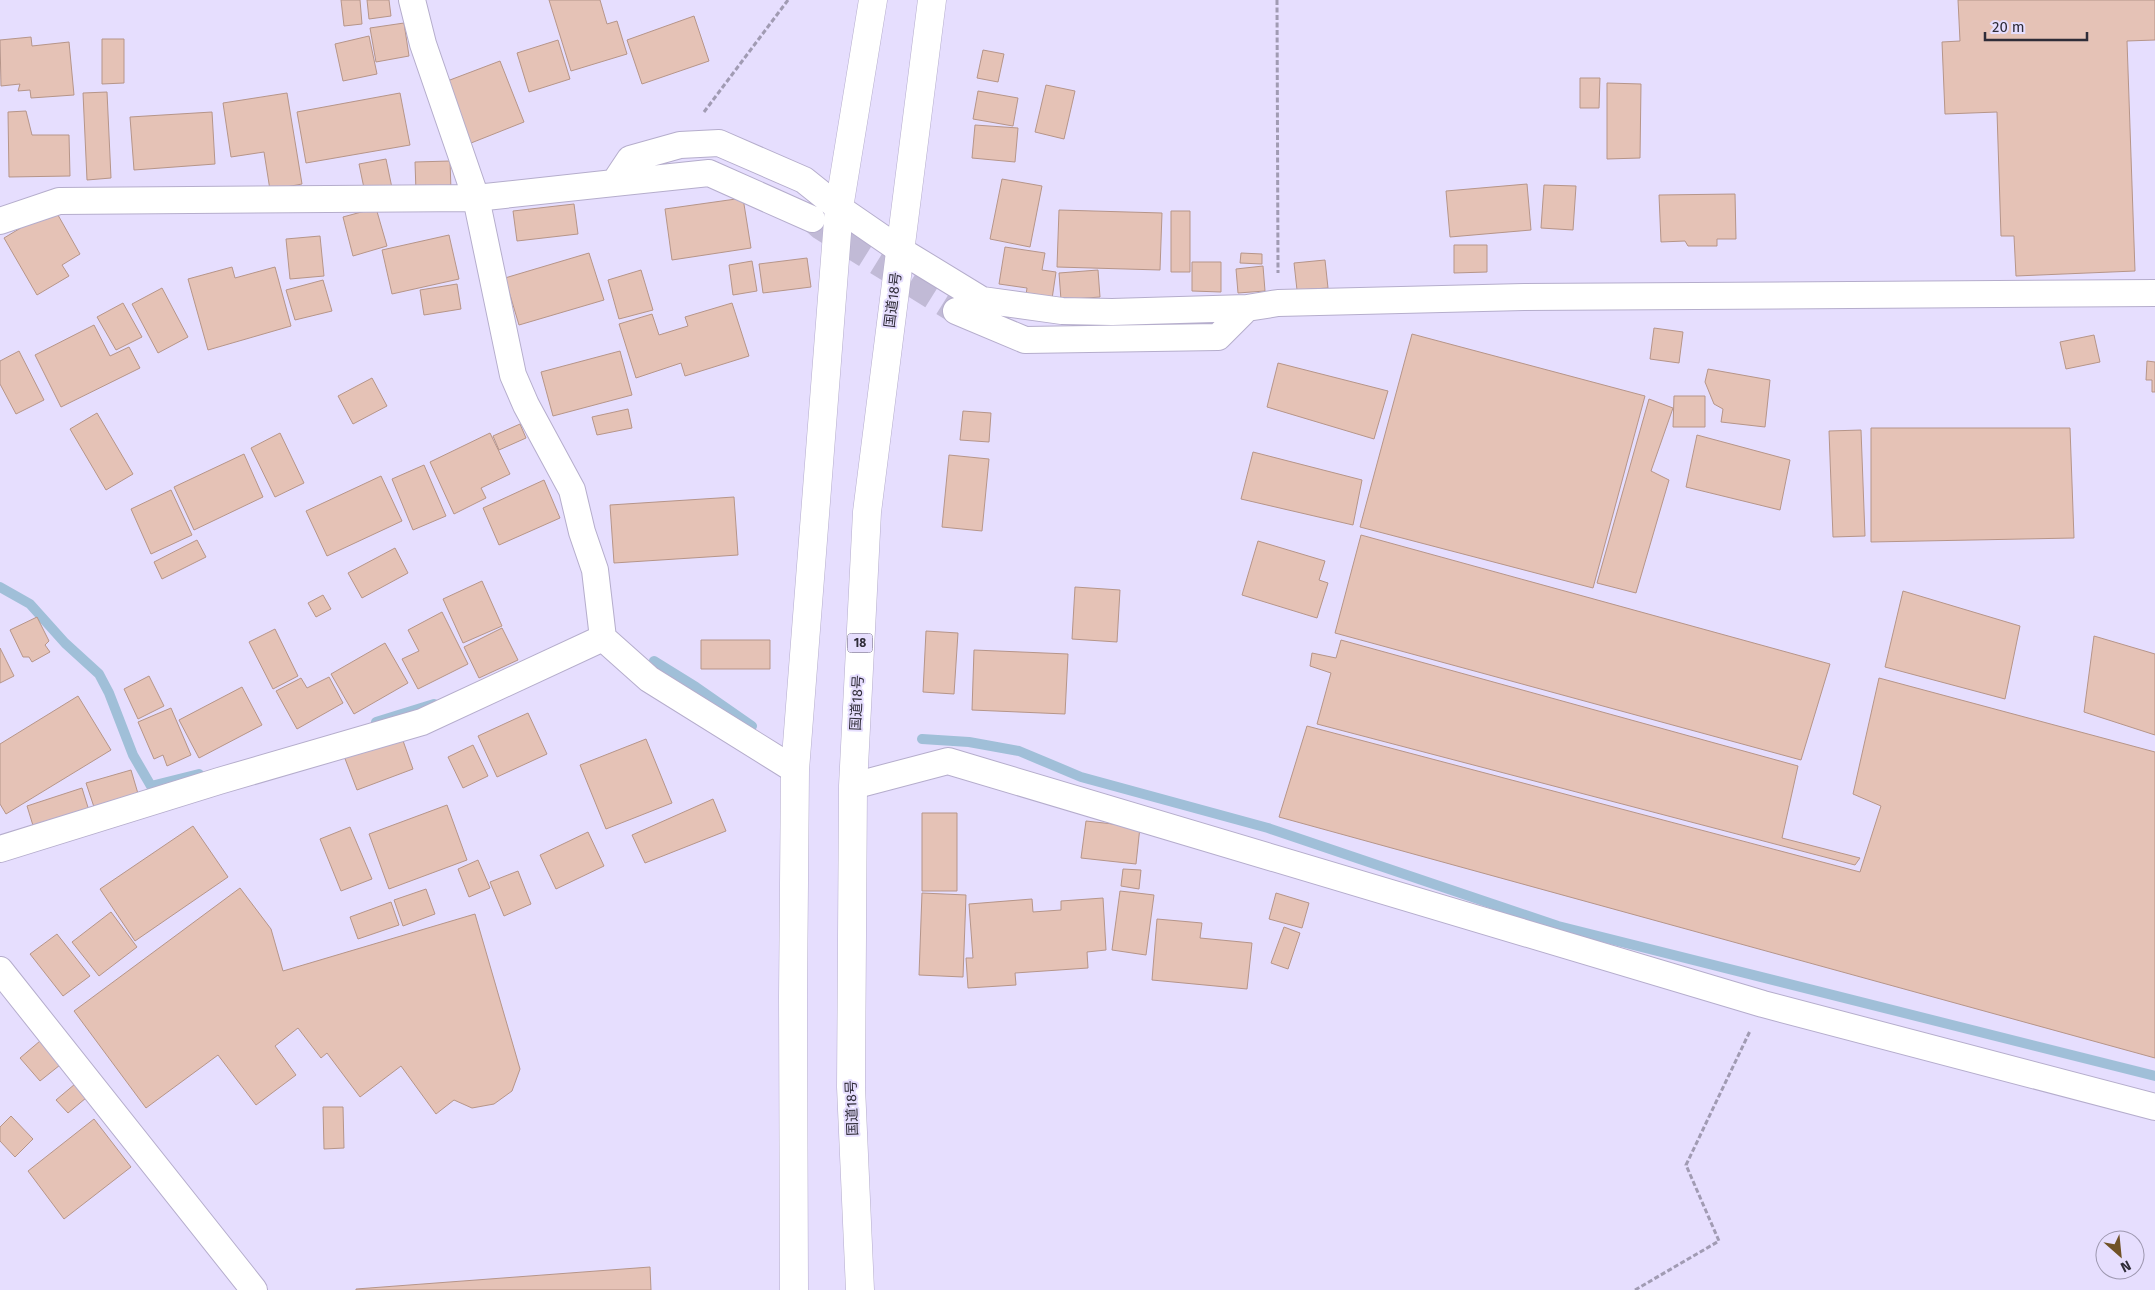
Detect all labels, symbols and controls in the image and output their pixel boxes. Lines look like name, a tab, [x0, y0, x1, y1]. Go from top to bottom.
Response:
scale bar	[1985, 10, 2088, 42]
text: 20 m	[1992, 18, 2025, 36]
street label: 国道18号	[881, 271, 905, 329]
road number: 18	[848, 634, 872, 652]
street label: 国道18号	[847, 675, 867, 731]
street label: 国道18号	[843, 1080, 861, 1136]
north arrow	[2095, 1230, 2145, 1280]
text: N	[2118, 1256, 2134, 1276]

